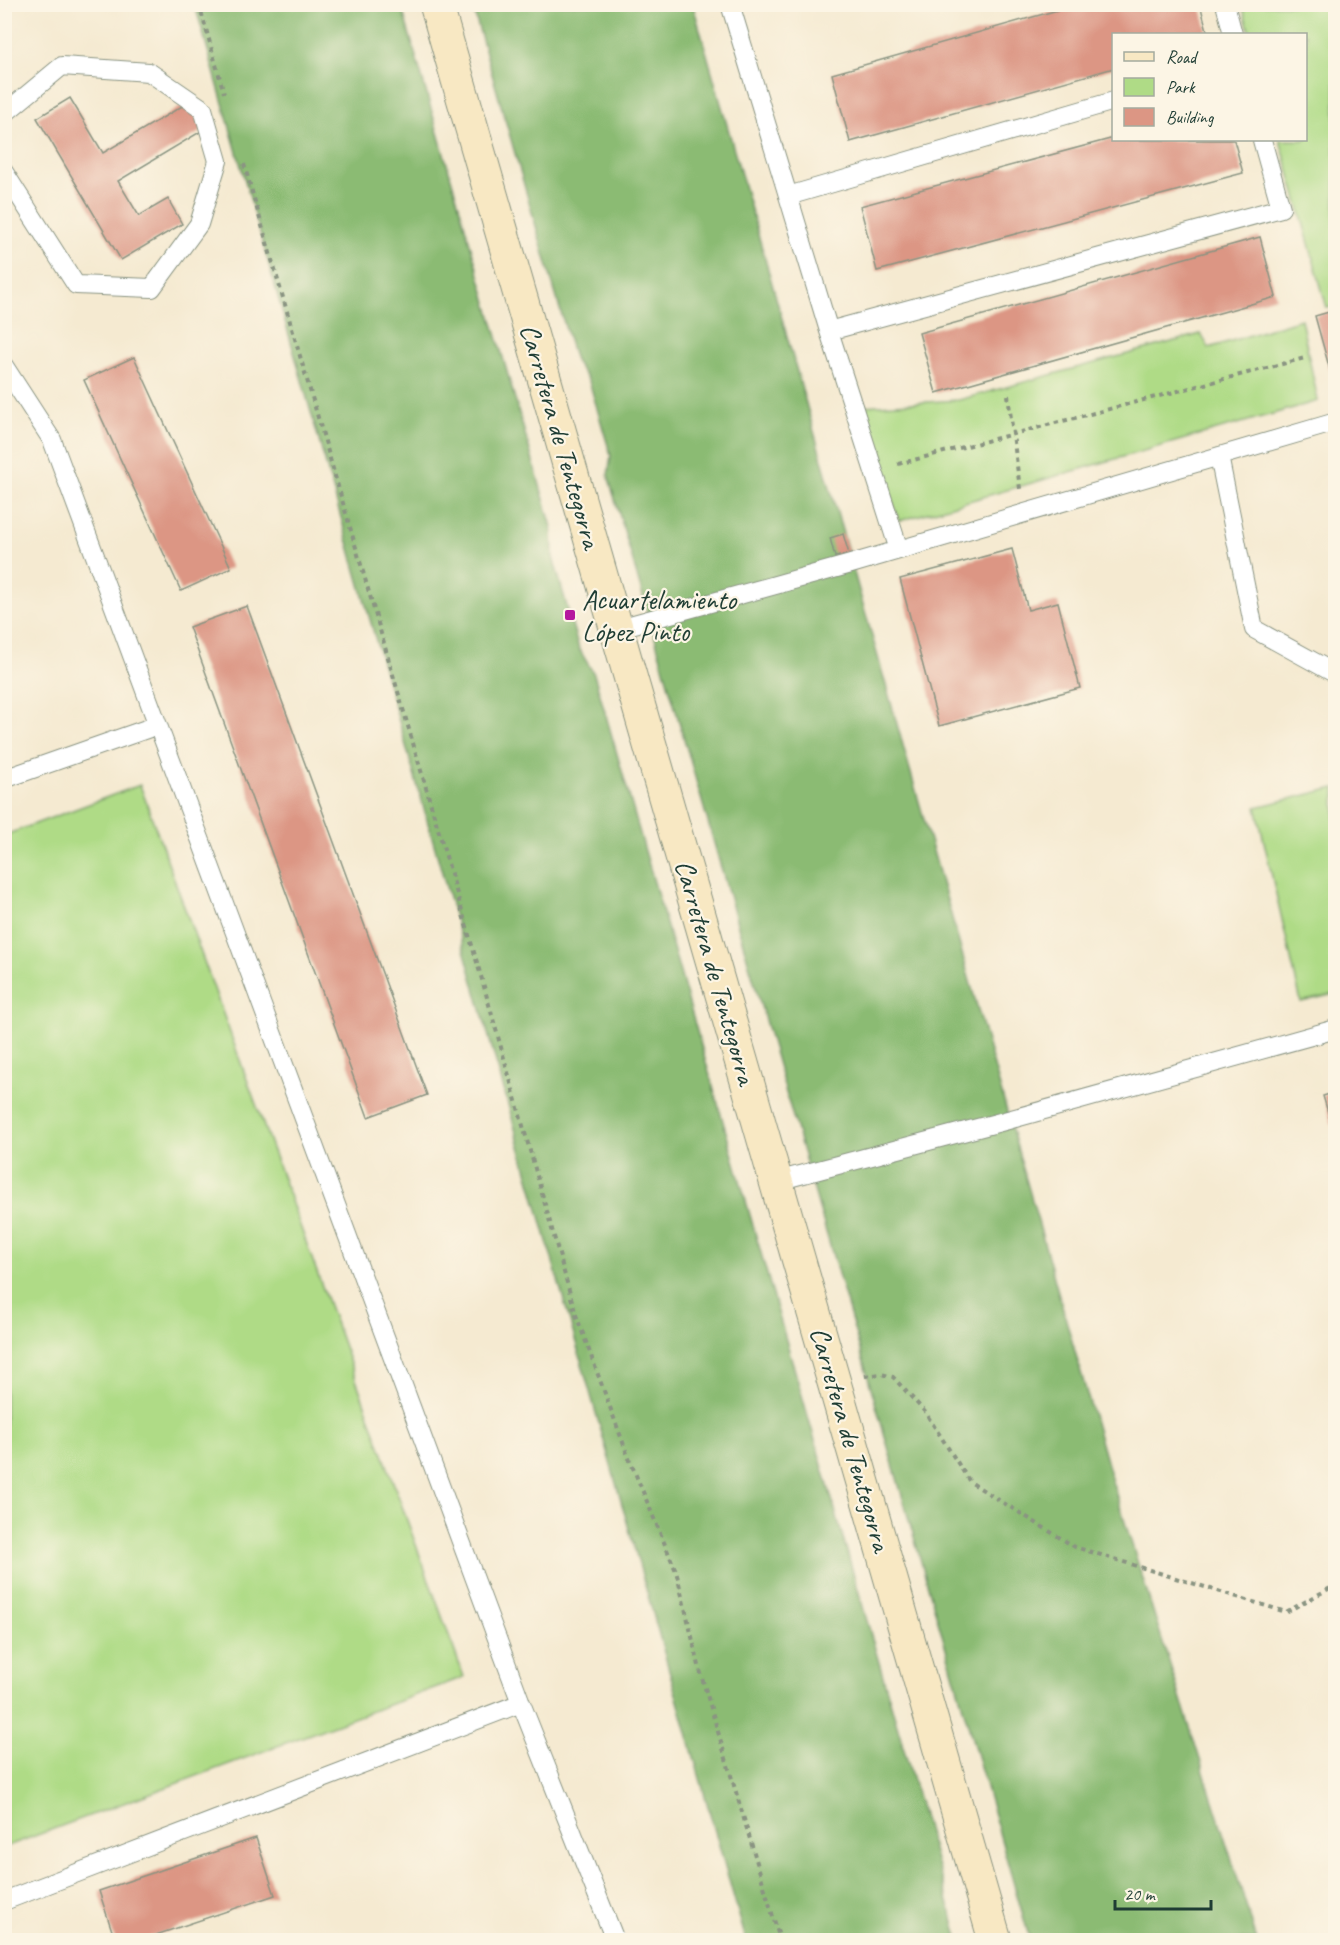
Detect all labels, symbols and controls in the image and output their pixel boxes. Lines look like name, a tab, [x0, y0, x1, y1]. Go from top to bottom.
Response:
legend	[1112, 33, 1307, 141]
text: Road	[1166, 46, 1199, 68]
text: Park	[1166, 76, 1196, 98]
text: Building	[1166, 106, 1215, 128]
street label: Carretera de Tentegorra	[512, 320, 610, 555]
place label: Acuartelamiento López Pinto	[582, 582, 738, 649]
marker: Acuartelamiento López Pinto	[563, 608, 577, 622]
street label: Carretera de Tentegorra	[667, 856, 765, 1091]
street label: Carretera de Tentegorra	[802, 1323, 900, 1558]
scale bar	[1115, 1873, 1211, 1911]
text: 20 m	[1124, 1883, 1157, 1905]

